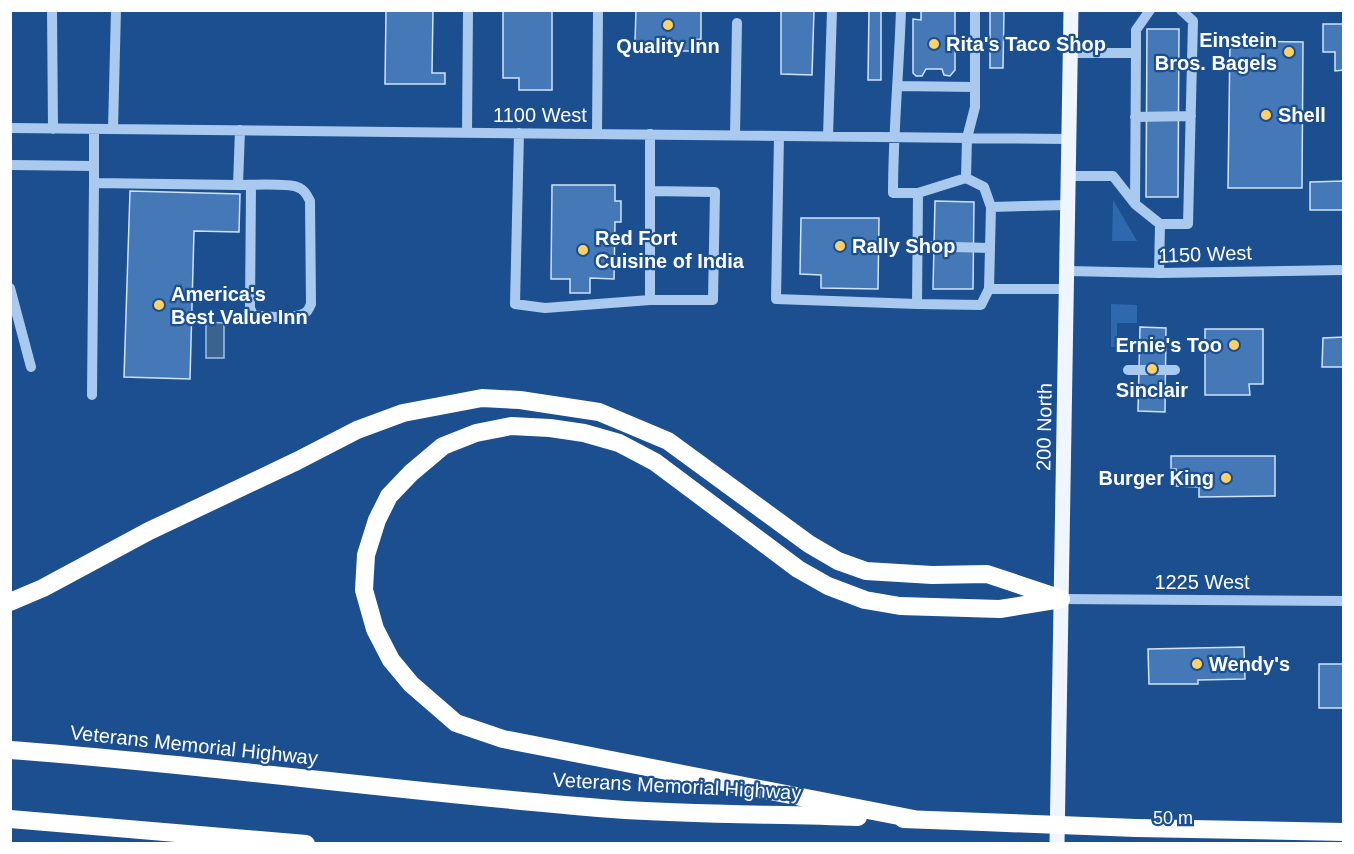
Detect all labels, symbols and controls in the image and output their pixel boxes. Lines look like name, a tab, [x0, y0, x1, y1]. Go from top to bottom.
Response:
marker: Quality Inn	[661, 18, 675, 32]
place label: Einstein Bros. Bagels	[1155, 29, 1277, 74]
place label: Rita's Taco Shop	[946, 33, 1106, 55]
place label: Quality Inn	[616, 35, 720, 57]
marker: Rita's Taco Shop	[927, 37, 941, 51]
marker: Einstein Bros. Bagels	[1282, 45, 1296, 59]
street label: 1100 West	[493, 104, 587, 126]
place label: Shell	[1278, 104, 1326, 126]
marker: Shell	[1259, 108, 1273, 122]
place label: Red Fort Cuisine of India	[595, 227, 745, 272]
place label: Rally Shop	[852, 235, 955, 257]
marker: Rally Shop	[833, 239, 847, 253]
street label: 1150 West	[1158, 241, 1253, 267]
marker: Red Fort Cuisine of India	[576, 243, 590, 257]
place label: America's Best Value Inn	[171, 283, 308, 328]
marker: America's Best Value Inn	[152, 298, 166, 312]
place label: Ernie's Too	[1115, 334, 1222, 356]
marker: Ernie's Too	[1227, 338, 1241, 352]
marker: Sinclair	[1145, 362, 1159, 376]
place label: Sinclair	[1116, 379, 1188, 401]
street label: 200 North	[1032, 383, 1056, 471]
place label: Burger King	[1098, 467, 1214, 489]
marker: Burger King	[1219, 471, 1233, 485]
street label: 1225 West	[1154, 571, 1250, 593]
place label: Wendy's	[1209, 653, 1290, 675]
marker: Wendy's	[1190, 657, 1204, 671]
street label: Veterans Memorial Highway	[69, 721, 319, 769]
street label: Veterans Memorial Highway	[552, 768, 802, 804]
scale bar	[1144, 797, 1309, 835]
text: 50 m	[1153, 808, 1193, 828]

